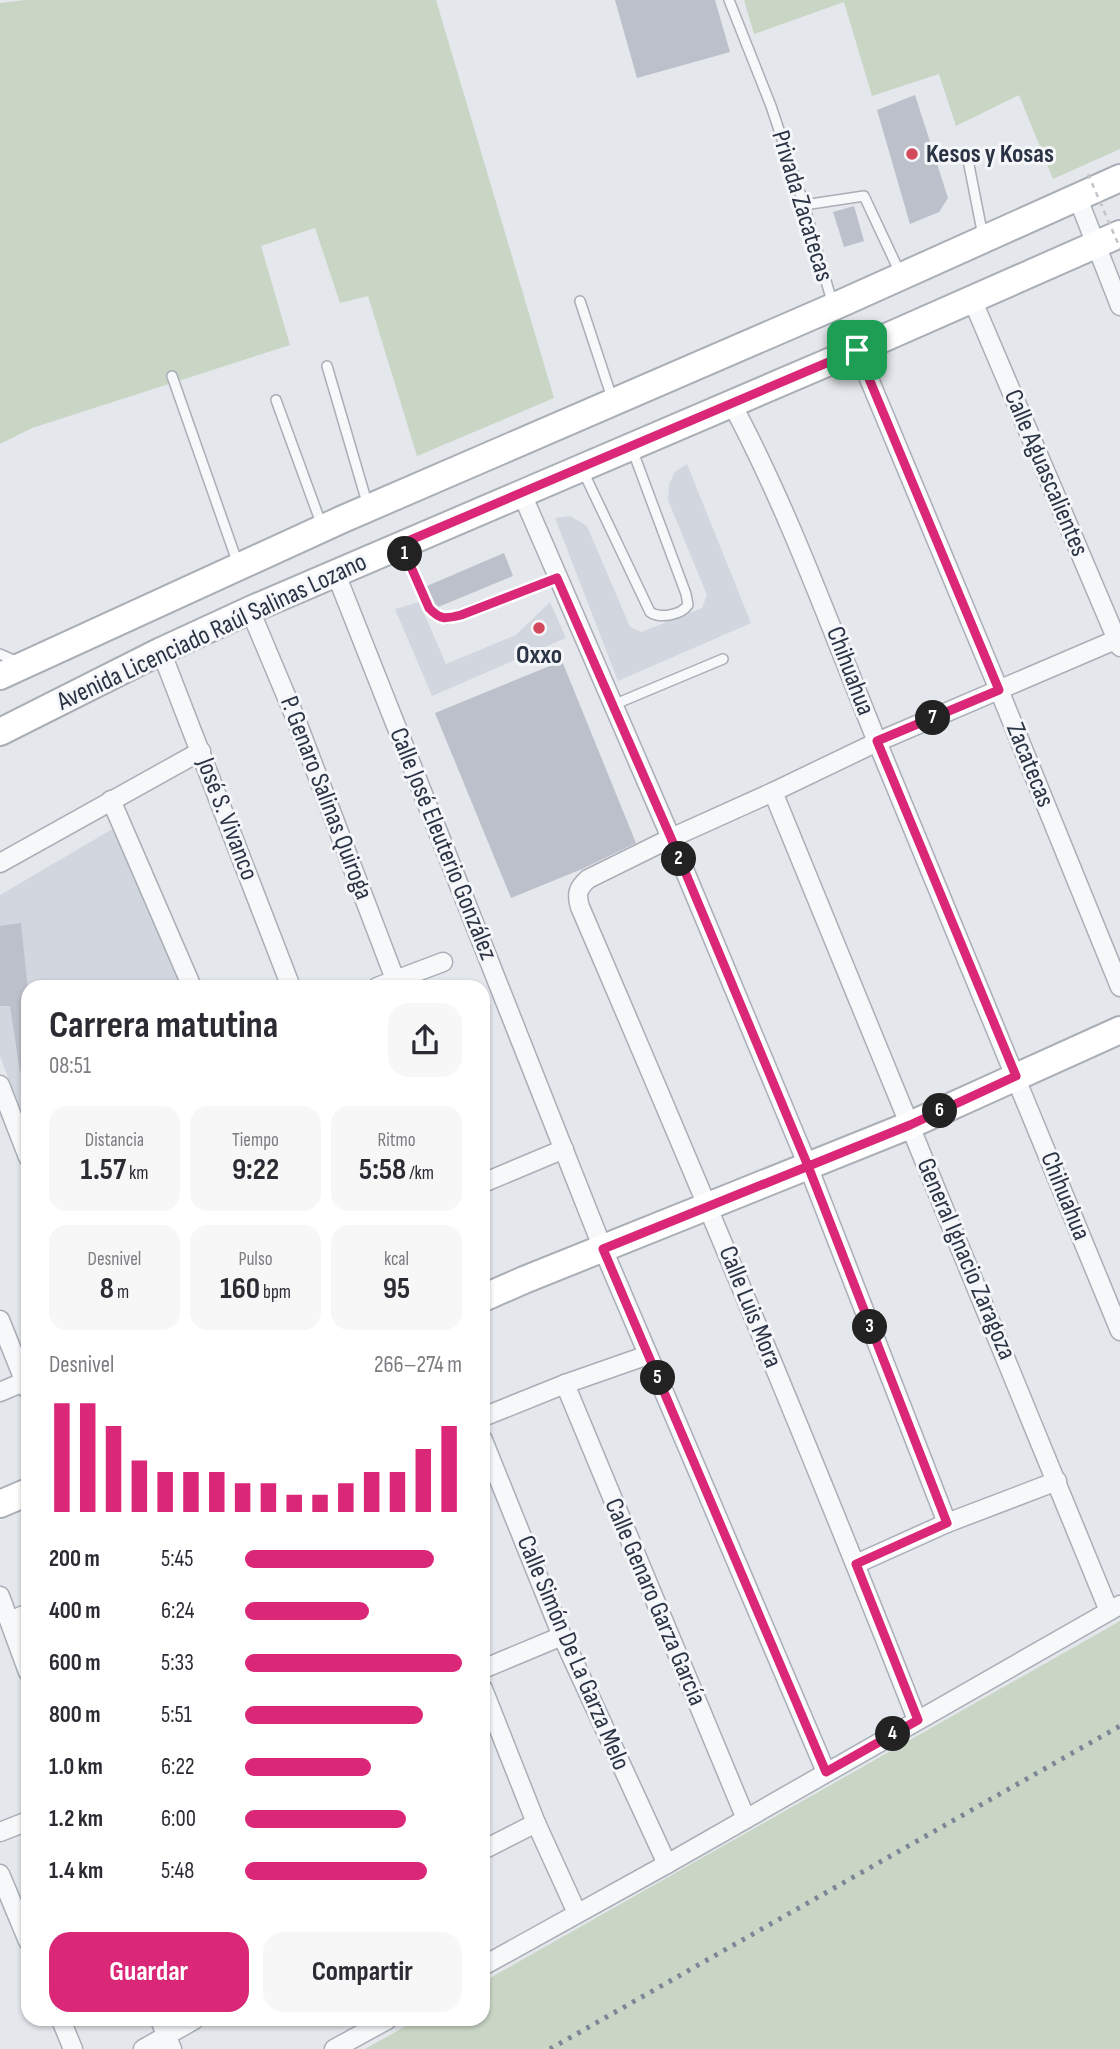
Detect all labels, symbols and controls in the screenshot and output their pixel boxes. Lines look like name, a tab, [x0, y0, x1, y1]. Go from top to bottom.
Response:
street label: Privada Zacatecas	[764, 127, 840, 285]
place label: Kesos y Kosas	[926, 139, 1054, 170]
marker: Kesos y Kosas	[904, 146, 920, 162]
pin	[827, 320, 887, 380]
icon: arrive	[838, 331, 876, 369]
street label: Calle Aguascalientes	[997, 385, 1095, 561]
pin: 1	[388, 536, 422, 572]
text: 1	[401, 542, 408, 565]
street label: Avenida Licenciado Raúl Salinas Lozano	[51, 547, 372, 718]
marker: Oxxo	[531, 620, 547, 636]
street label: Chihuahua	[819, 622, 881, 720]
place label: Oxxo	[516, 640, 562, 671]
street label: P. Genaro Salinas Quiroga	[273, 692, 379, 904]
pin: 7	[916, 700, 950, 736]
text: 7	[928, 706, 937, 729]
street label: Zacatecas	[999, 718, 1061, 812]
street label: Calle José Eleuterio González	[382, 723, 504, 965]
street label: José S. Vivanco	[189, 752, 265, 885]
pin: 2	[662, 842, 696, 876]
text: 2	[674, 847, 683, 870]
text: Carrera matutina	[49, 1003, 278, 1048]
button: share	[388, 1003, 462, 1077]
text: 08:51	[49, 1052, 91, 1080]
pin: 6	[922, 1094, 958, 1128]
text: 6	[935, 1099, 944, 1122]
text: Distancia	[85, 1129, 144, 1152]
text: Tiempo	[232, 1129, 279, 1152]
text: Ritmo	[377, 1129, 416, 1152]
street label: Chihuahua	[1033, 1147, 1097, 1245]
text: 1.57	[81, 1152, 126, 1188]
text: 9:22	[232, 1152, 279, 1188]
text: 5:58	[359, 1152, 406, 1188]
street label: General Ignacio Zaragoza	[910, 1154, 1022, 1364]
text: km	[126, 1162, 148, 1185]
text: /km	[406, 1162, 434, 1185]
street label: Calle Luis Mora	[712, 1242, 788, 1372]
text: Desnivel	[88, 1248, 141, 1271]
text: Pulso	[238, 1248, 273, 1271]
text: kcal	[384, 1248, 409, 1271]
text: 8	[100, 1271, 114, 1307]
text: 160	[220, 1271, 260, 1307]
text: 95	[383, 1271, 410, 1307]
text: m	[114, 1281, 129, 1304]
text: bpm	[260, 1281, 291, 1304]
pin: 3	[852, 1310, 888, 1344]
text: 3	[865, 1315, 874, 1338]
text: Desnivel	[49, 1351, 114, 1379]
text: 266–274 m	[374, 1351, 462, 1379]
pin: 5	[640, 1360, 676, 1396]
text: 5	[653, 1366, 662, 1389]
street label: Calle Genaro Garza García	[597, 1494, 713, 1710]
street label: Calle Simón De La Garza Melo	[510, 1531, 636, 1775]
text: 200 m	[49, 1545, 100, 1573]
text: 5:45	[161, 1545, 193, 1573]
text: 400 m	[49, 1597, 100, 1625]
text: 6:24	[161, 1597, 194, 1625]
text: 600 m	[49, 1649, 101, 1677]
text: 5:33	[161, 1649, 194, 1677]
text: 800 m	[49, 1701, 101, 1729]
text: 5:51	[161, 1701, 192, 1729]
pin: 4	[876, 1716, 910, 1752]
text: 4	[888, 1722, 897, 1745]
text: 1.0 km	[49, 1753, 103, 1781]
text: 6:22	[161, 1753, 194, 1781]
text: 1.2 km	[49, 1805, 103, 1833]
text: 6:00	[161, 1805, 196, 1833]
text: 1.4 km	[49, 1857, 103, 1885]
text: 5:48	[161, 1857, 194, 1885]
button: Guardar	[49, 1932, 249, 2012]
button: Compartir	[263, 1932, 462, 2012]

